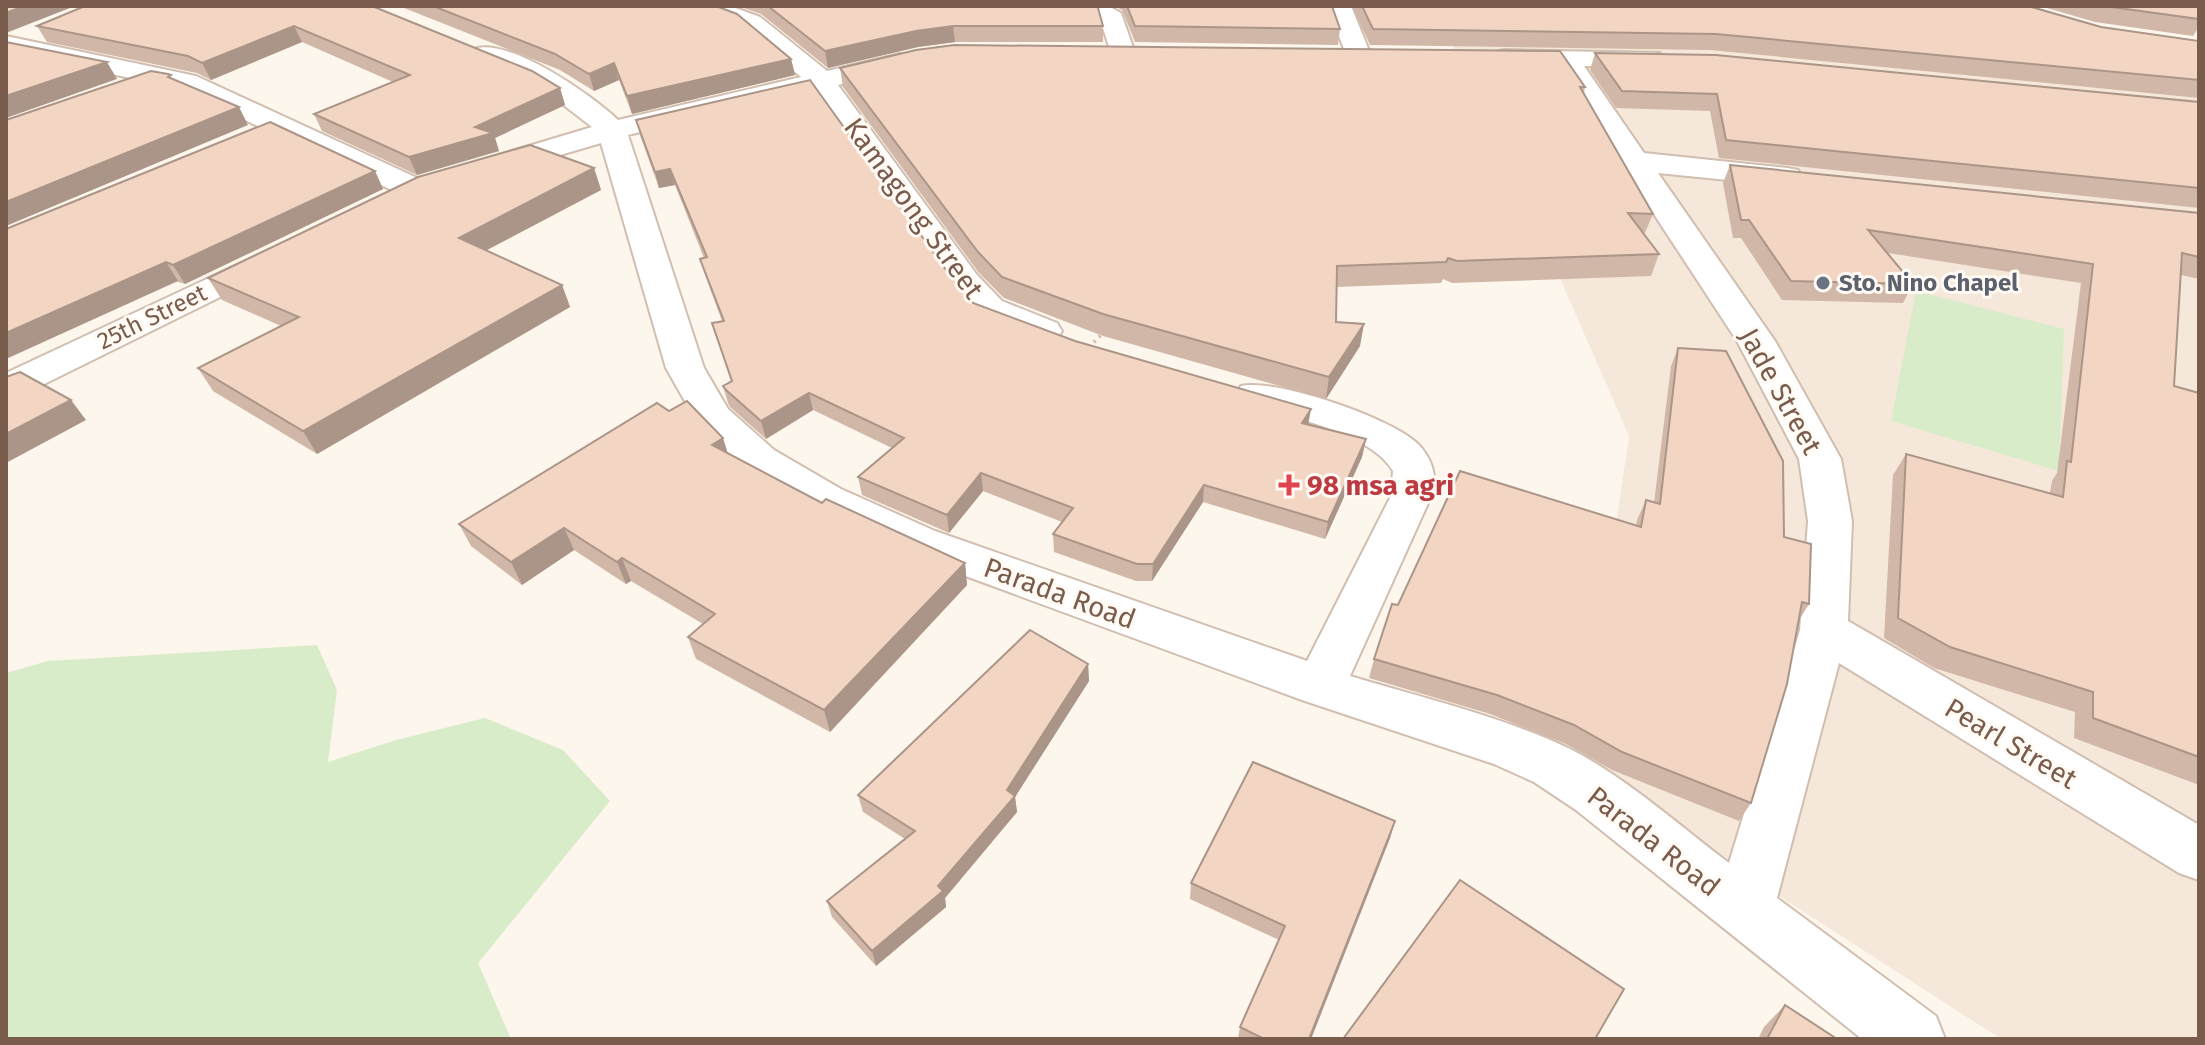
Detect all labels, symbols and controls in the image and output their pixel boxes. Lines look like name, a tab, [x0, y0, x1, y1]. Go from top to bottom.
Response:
street label: Kamagong Street	[837, 112, 991, 306]
place label: Sto. Nino Chapel	[1839, 269, 2019, 297]
marker: Sto. Nino Chapel	[1814, 274, 1832, 292]
street label: 25th Street	[93, 278, 211, 355]
street label: Jade Street	[1732, 322, 1829, 461]
place label: 98 msa agri	[1307, 469, 1454, 502]
marker: 98 msa agri	[1278, 474, 1300, 496]
street label: Parada Road	[979, 551, 1140, 636]
street label: Pearl Street	[1939, 691, 2083, 796]
street label: Parada Road	[1581, 779, 1726, 903]

